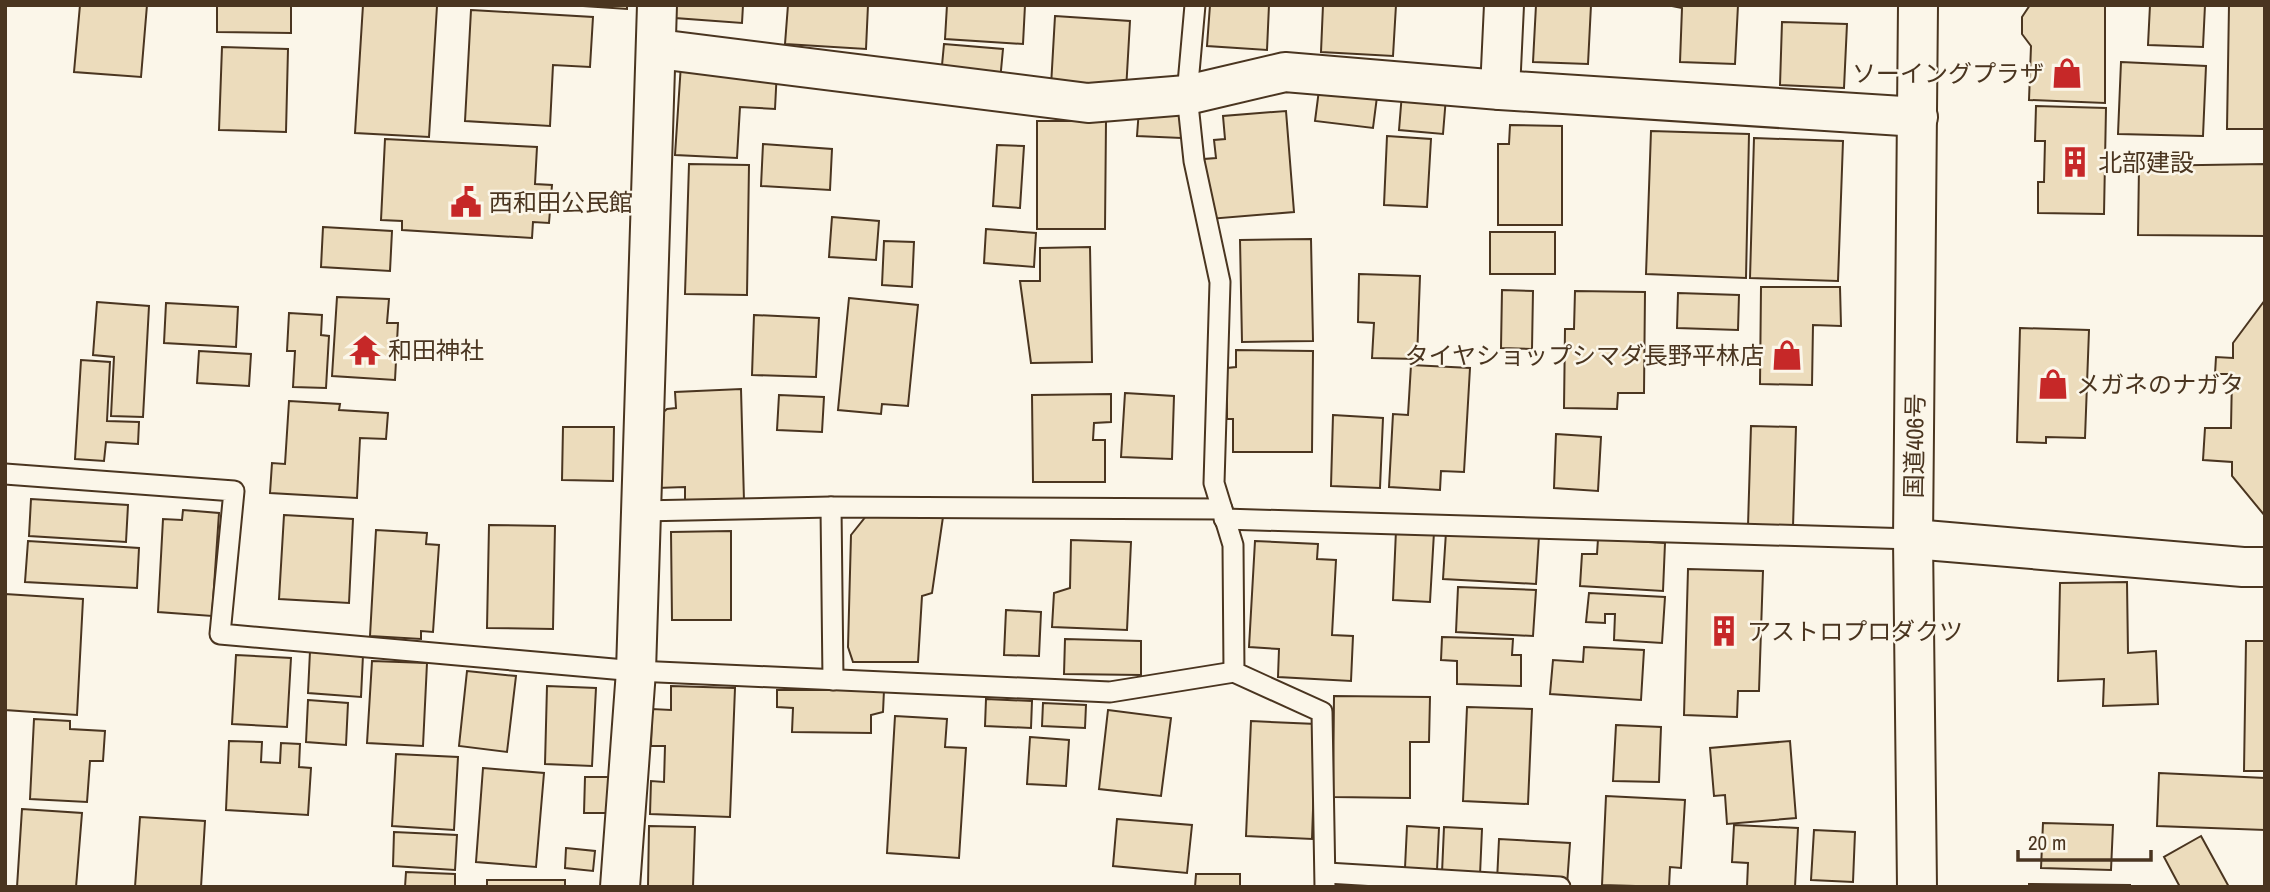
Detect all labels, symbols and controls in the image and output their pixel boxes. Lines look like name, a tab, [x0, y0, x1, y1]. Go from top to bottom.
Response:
shop icon: ソーイングプラザ	[2050, 56, 2084, 90]
place label: ソーイングプラザ	[1852, 57, 2044, 89]
building icon: 北部建設	[2058, 145, 2092, 179]
place label: 北部建設	[2098, 146, 2194, 178]
public building icon: 西和田公民館	[449, 185, 483, 219]
place label: 西和田公民館	[489, 186, 633, 218]
temple icon: 和田神社	[348, 333, 382, 367]
place label: 和田神社	[388, 334, 484, 366]
shop icon: タイヤショップシマダ長野平林店	[1770, 338, 1804, 372]
place label: タイヤショップシマダ長野平林店	[1405, 339, 1764, 371]
shop icon: メガネのナガタ	[2036, 367, 2070, 401]
place label: メガネのナガタ	[2076, 368, 2244, 400]
street label: 国道406号	[1897, 393, 1931, 499]
building icon: アストロプロダクツ	[1707, 614, 1741, 648]
place label: アストロプロダクツ	[1747, 615, 1963, 647]
scale bar	[2018, 818, 2151, 862]
text: 20 m	[2028, 828, 2066, 857]

